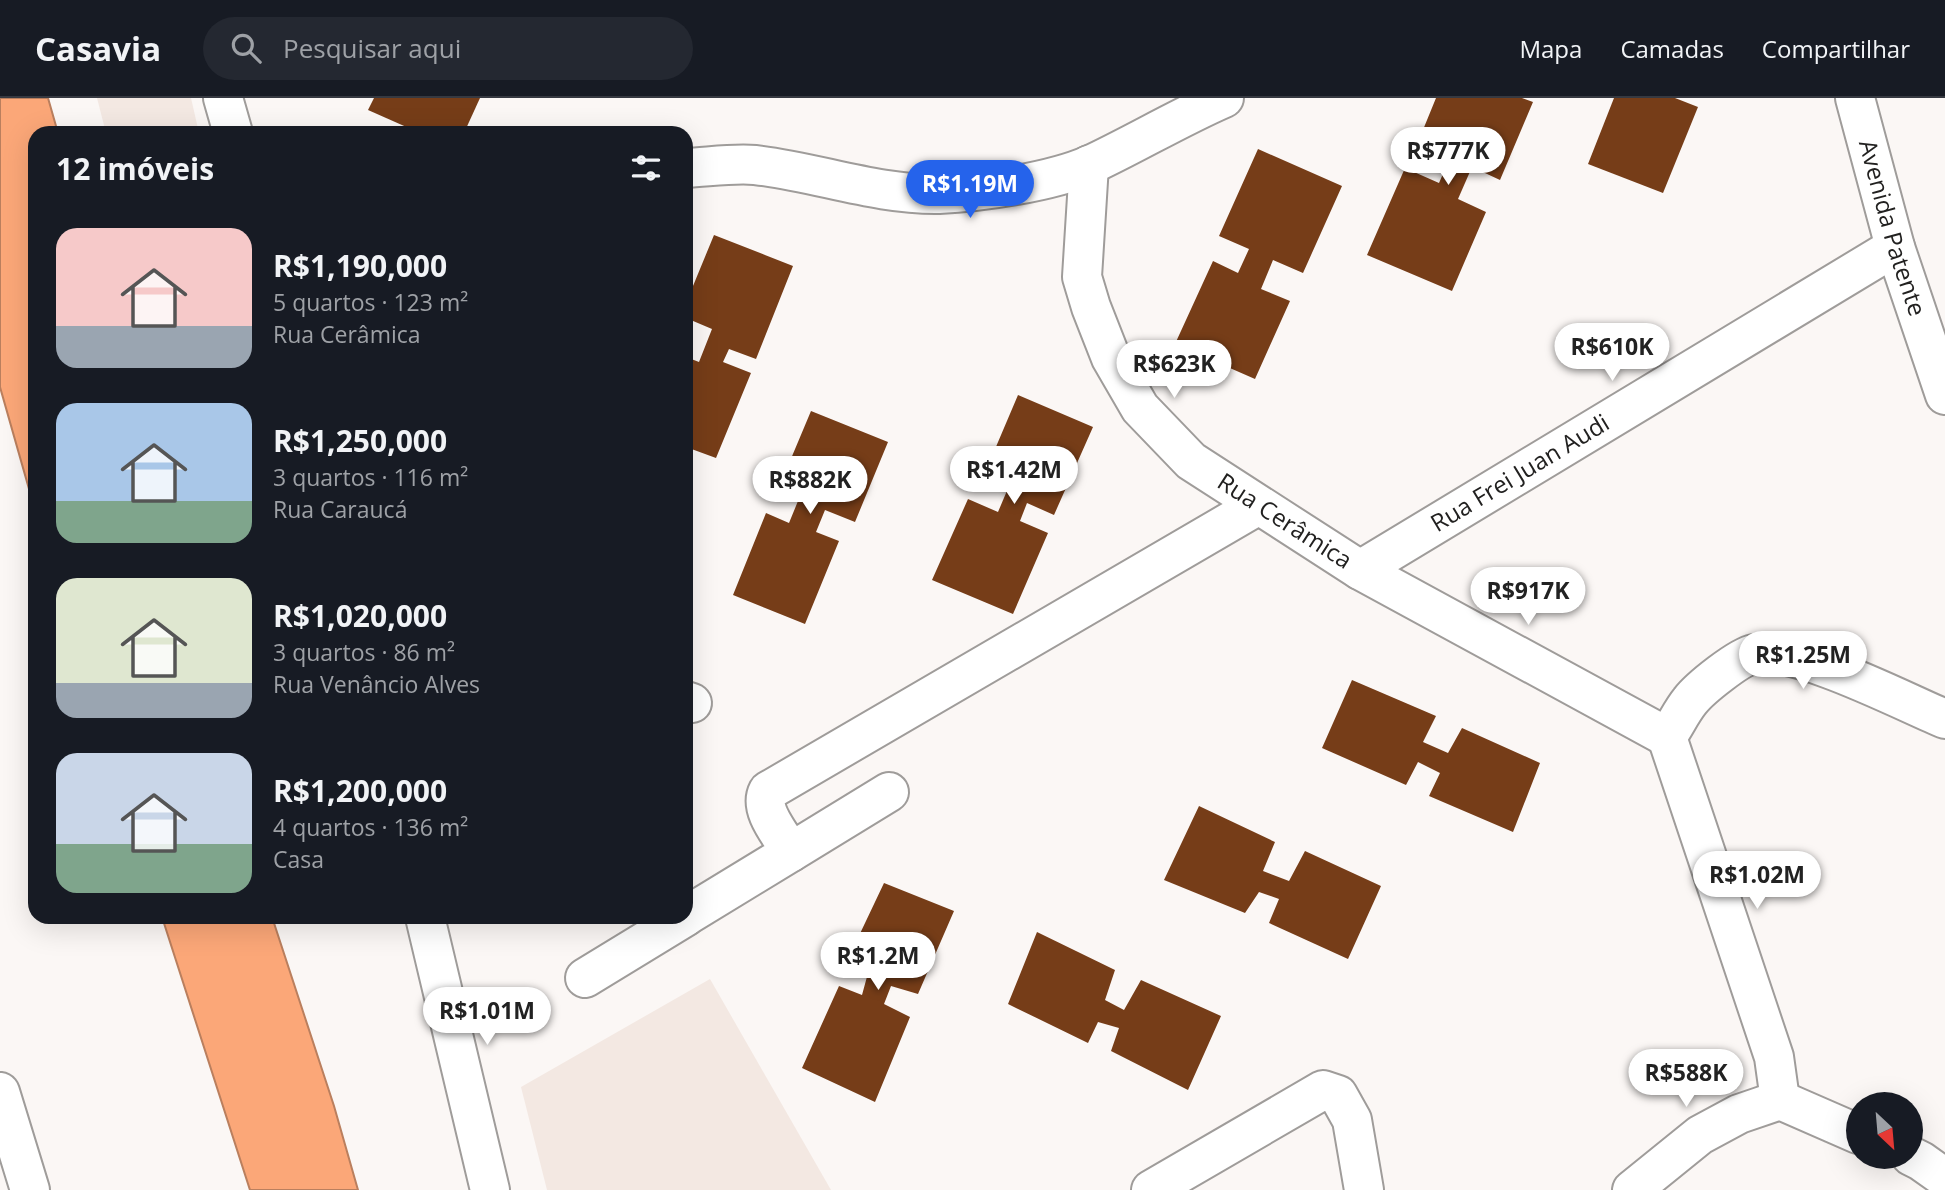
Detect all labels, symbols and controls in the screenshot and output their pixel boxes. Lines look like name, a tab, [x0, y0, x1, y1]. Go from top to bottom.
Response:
search box	[203, 17, 693, 80]
text: Casavia	[35, 26, 161, 71]
icon: search	[227, 29, 265, 67]
text: Pesquisar aqui	[283, 30, 461, 66]
text: Mapa	[1519, 32, 1582, 65]
text: Camadas	[1620, 32, 1724, 65]
text: Compartilhar	[1762, 32, 1910, 65]
pin: R$777K	[1391, 127, 1505, 187]
text: R$777K	[1406, 134, 1490, 166]
street label: Avenida Patente	[1852, 136, 1935, 320]
text: 12 imóveis	[56, 148, 214, 189]
icon: filters	[627, 149, 665, 187]
pin: R$1.19M	[905, 160, 1035, 220]
text: R$1.19M	[922, 167, 1018, 199]
text: R$1,190,000	[273, 245, 447, 286]
icon: home	[112, 256, 196, 340]
text: 5 quartos · 123 m²	[273, 286, 468, 318]
text: Rua Cerâmica	[273, 318, 421, 350]
pin: R$610K	[1555, 324, 1669, 383]
text: R$610K	[1570, 330, 1654, 362]
pin: R$623K	[1117, 341, 1231, 400]
text: R$623K	[1132, 347, 1216, 379]
street label: Rua Frei Juan Audi	[1424, 405, 1615, 539]
text: R$1,250,000	[273, 420, 447, 461]
icon: home	[112, 431, 196, 515]
pin: R$1.42M	[949, 446, 1079, 506]
text: R$1.42M	[966, 453, 1062, 485]
pin: R$882K	[753, 456, 867, 516]
text: 3 quartos · 116 m²	[273, 461, 468, 493]
text: R$882K	[768, 463, 852, 495]
street label: Rua Cerâmica	[1212, 464, 1359, 576]
text: Rua Caraucá	[273, 493, 407, 525]
pin: R$917K	[1471, 568, 1585, 627]
text: R$917K	[1486, 574, 1570, 606]
text: R$1,020,000	[273, 595, 447, 636]
icon: home	[112, 606, 196, 690]
pin: R$1.25M	[1738, 632, 1868, 691]
text: 3 quartos · 86 m²	[273, 636, 455, 668]
text: R$1.25M	[1755, 638, 1851, 670]
text: Rua Venâncio Alves	[273, 668, 480, 700]
text: R$1,200,000	[273, 770, 447, 811]
icon: home	[112, 781, 196, 865]
text: 4 quartos · 136 m²	[273, 811, 468, 843]
text: Casa	[273, 843, 324, 875]
pin: R$1.02M	[1692, 852, 1822, 911]
text: R$1.02M	[1709, 858, 1805, 890]
pin: R$1.2M	[821, 932, 935, 992]
text: R$1.2M	[837, 939, 919, 971]
pin: R$1.01M	[422, 988, 552, 1047]
text: R$1.01M	[439, 994, 535, 1026]
pin: R$588K	[1629, 1049, 1743, 1109]
text: R$588K	[1644, 1056, 1728, 1088]
north arrow	[1846, 1092, 1923, 1169]
map controls	[1846, 1092, 1923, 1169]

